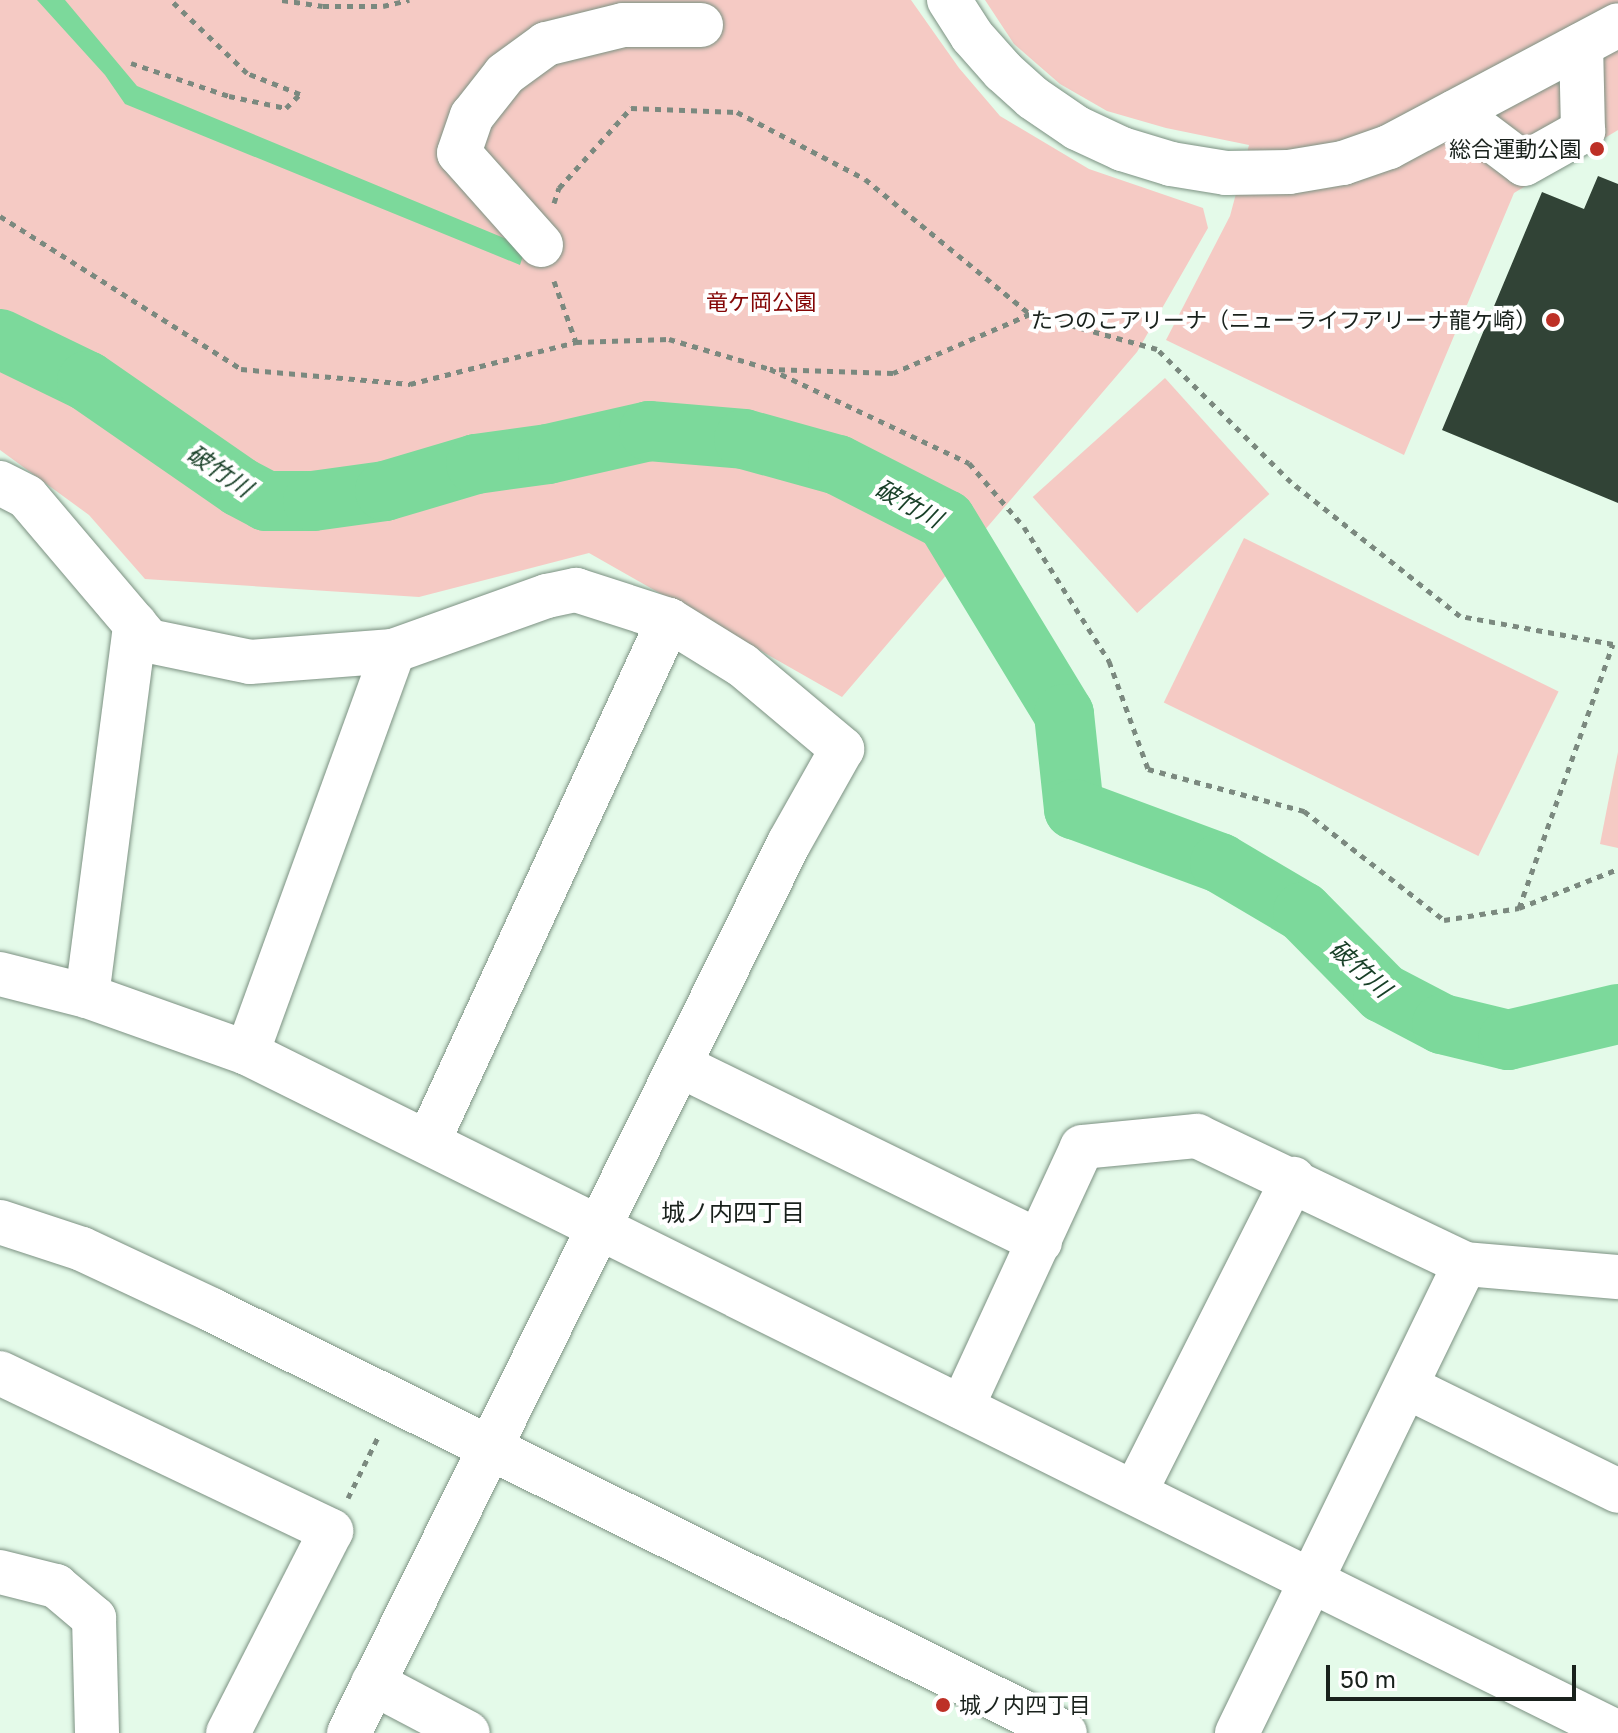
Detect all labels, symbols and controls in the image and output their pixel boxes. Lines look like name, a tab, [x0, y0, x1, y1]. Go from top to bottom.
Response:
place label: 総合運動公園	[1449, 136, 1581, 162]
marker: 総合運動公園	[1588, 140, 1606, 158]
park label: 竜ケ岡公園	[706, 289, 816, 315]
place label: たつのこアリーナ（ニューライフアリーナ龍ケ崎）	[1031, 307, 1537, 333]
marker: たつのこアリーナ（ニューライフアリーナ龍ケ崎）	[1544, 311, 1562, 329]
water label: 破竹川	[182, 438, 258, 502]
water label: 破竹川	[871, 473, 947, 533]
water label: 破竹川	[1325, 933, 1397, 1003]
district label: 城ノ内四丁目	[661, 1198, 805, 1226]
scale bar	[1330, 1649, 1580, 1699]
text: 50 m	[1340, 1664, 1396, 1693]
place label: 城ノ内四丁目	[959, 1692, 1091, 1718]
marker: 城ノ内四丁目	[934, 1696, 952, 1714]

